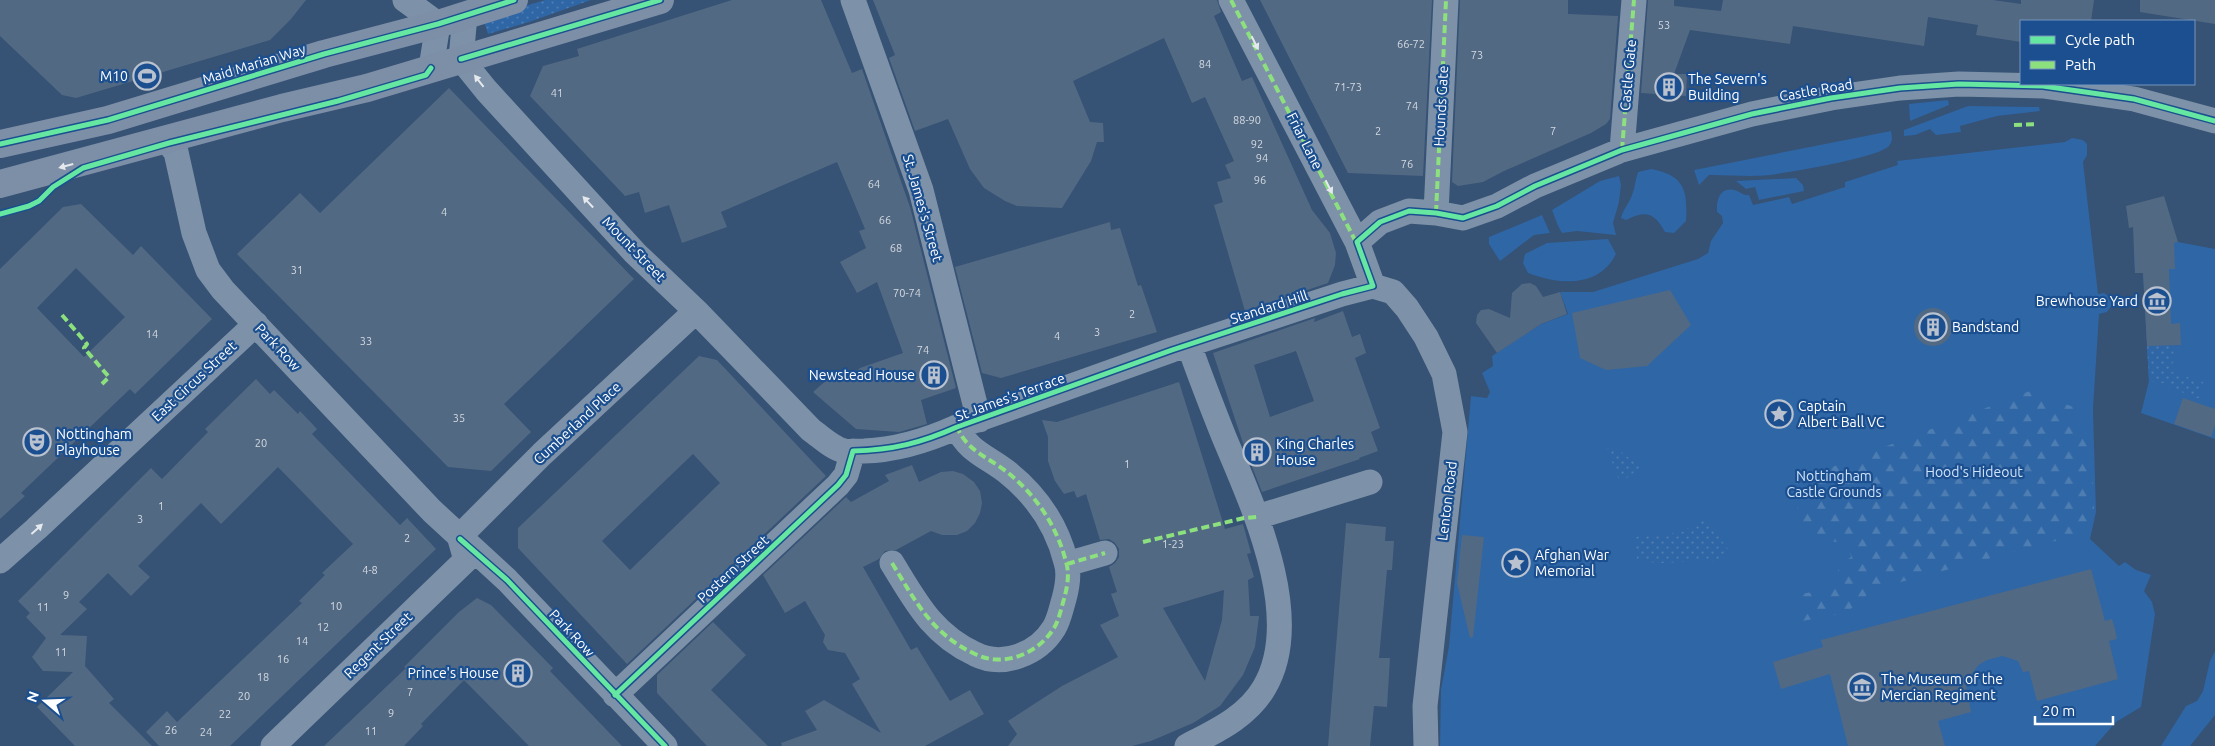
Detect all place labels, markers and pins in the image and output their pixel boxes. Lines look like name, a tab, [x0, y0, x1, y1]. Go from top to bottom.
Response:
sports icon: M10	[132, 61, 162, 91]
place label: M10	[100, 68, 128, 84]
place label: The Severn's Building	[1688, 71, 1767, 103]
building icon: The Severn's Building	[1654, 72, 1684, 102]
museum icon: Brewhouse Yard	[2142, 286, 2172, 316]
place label: Brewhouse Yard	[2036, 293, 2138, 309]
building icon: Bandstand	[1918, 312, 1948, 342]
place label: Bandstand	[1952, 319, 2019, 335]
building icon: Newstead House	[919, 360, 949, 390]
place label: Newstead House	[809, 367, 915, 383]
place label: Captain Albert Ball VC	[1798, 398, 1885, 430]
place icon: Captain Albert Ball VC	[1764, 399, 1794, 429]
place label: Nottingham Playhouse	[56, 426, 132, 458]
theatre icon: Nottingham Playhouse	[22, 427, 52, 457]
place label: King Charles House	[1276, 436, 1354, 468]
building icon: King Charles House	[1242, 437, 1272, 467]
place label: Afghan War Memorial	[1535, 547, 1610, 579]
place icon: Afghan War Memorial	[1501, 548, 1531, 578]
building icon: Prince's House	[503, 658, 533, 688]
place label: Prince's House	[408, 665, 499, 681]
place label: The Museum of the Mercian Regiment	[1881, 671, 2003, 703]
museum icon: The Museum of the Mercian Regiment	[1847, 672, 1877, 702]

